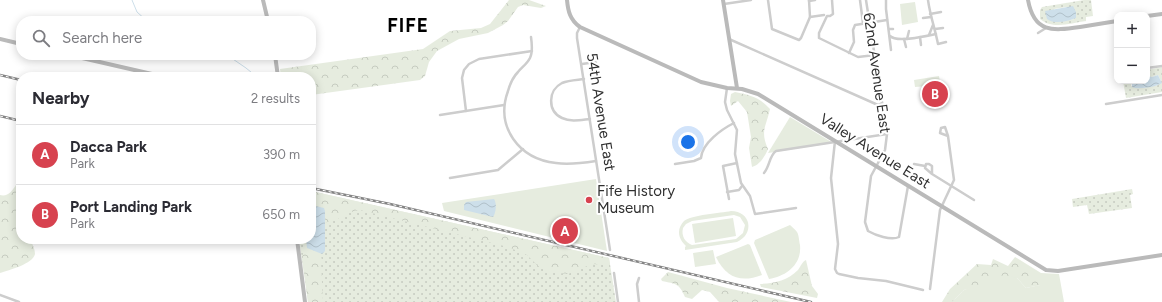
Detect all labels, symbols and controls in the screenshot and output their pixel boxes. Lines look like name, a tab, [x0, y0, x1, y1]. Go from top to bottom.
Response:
street label: 62nd Avenue East	[860, 12, 894, 135]
map controls	[1114, 12, 1150, 84]
button: +	[1114, 12, 1150, 48]
district label: FIFE	[387, 14, 429, 37]
search box	[16, 16, 316, 60]
icon: search	[30, 27, 52, 49]
text: Search here	[62, 29, 142, 47]
button: −	[1114, 48, 1150, 84]
street label: 54th Avenue East	[583, 52, 619, 173]
pin: B	[922, 79, 948, 109]
text: Nearby	[32, 88, 90, 108]
text: 2 results	[251, 91, 300, 106]
street label: Valley Avenue East	[816, 110, 934, 193]
your location	[678, 132, 698, 152]
text: Dacca Park	[70, 138, 147, 156]
text: A	[40, 147, 50, 162]
text: 390 m	[263, 147, 300, 162]
text: Park	[70, 156, 95, 171]
place label: Fife History Museum	[597, 182, 675, 217]
marker: Fife History Museum	[584, 195, 594, 205]
text: Port Landing Park	[70, 198, 192, 216]
text: B	[41, 207, 49, 222]
text: 650 m	[263, 207, 300, 222]
text: Park	[70, 216, 95, 231]
pin: A	[552, 216, 578, 246]

